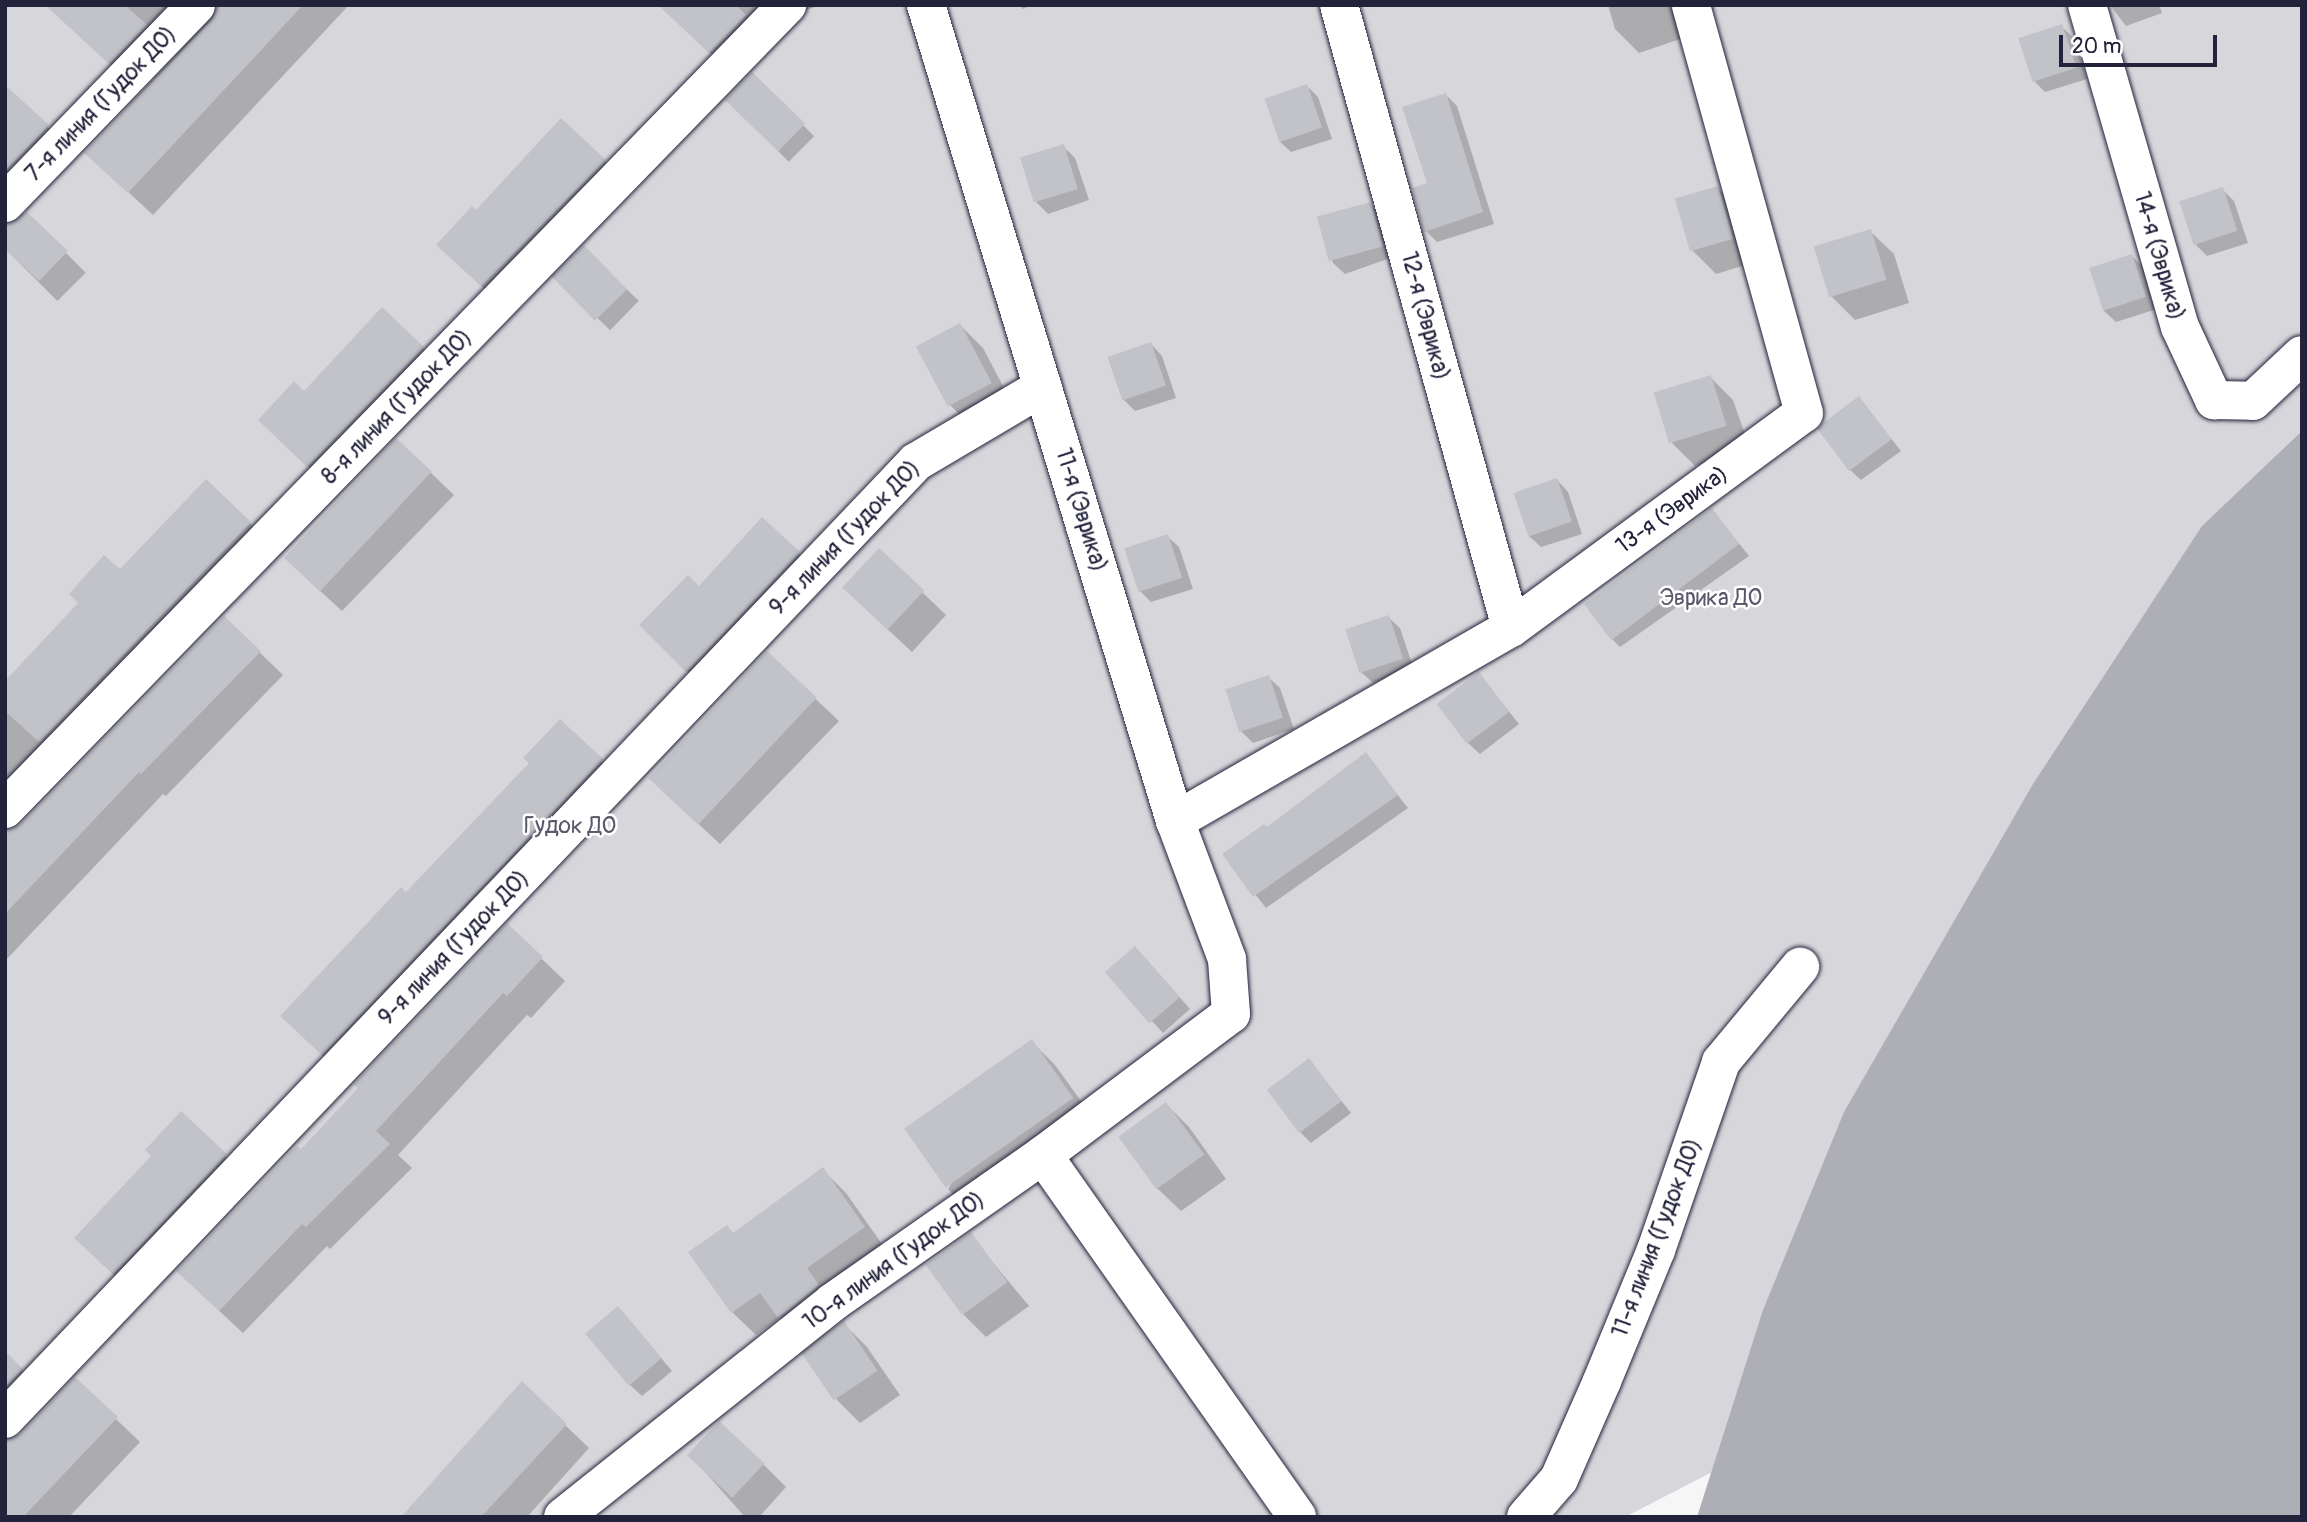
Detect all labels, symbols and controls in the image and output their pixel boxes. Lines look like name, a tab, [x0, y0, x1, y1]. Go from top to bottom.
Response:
street label: 7-я линия (Гудок ДО)	[20, 21, 182, 187]
scale bar	[2062, 21, 2220, 65]
text: 20 m	[2072, 33, 2121, 60]
street label: 14-я (Эврика)	[2128, 189, 2190, 323]
street label: 12-я (Эврика)	[1395, 249, 1455, 383]
street label: 8-я линия (Гудок ДО)	[316, 324, 478, 490]
street label: 11-я (Эврика)	[1049, 445, 1113, 575]
street label: 9-я линия (Гудок ДО)	[764, 455, 926, 621]
street label: 13-я (Эврика)	[1611, 460, 1733, 560]
park label: Эврика ДО	[1660, 584, 1762, 612]
park label: Гудок ДО	[524, 812, 616, 840]
street label: 9-я линия (Гудок ДО)	[373, 865, 535, 1031]
street label: 11-я линия (Гудок ДО)	[1606, 1135, 1708, 1341]
street label: 10-я линия (Гудок ДО)	[798, 1186, 990, 1336]

